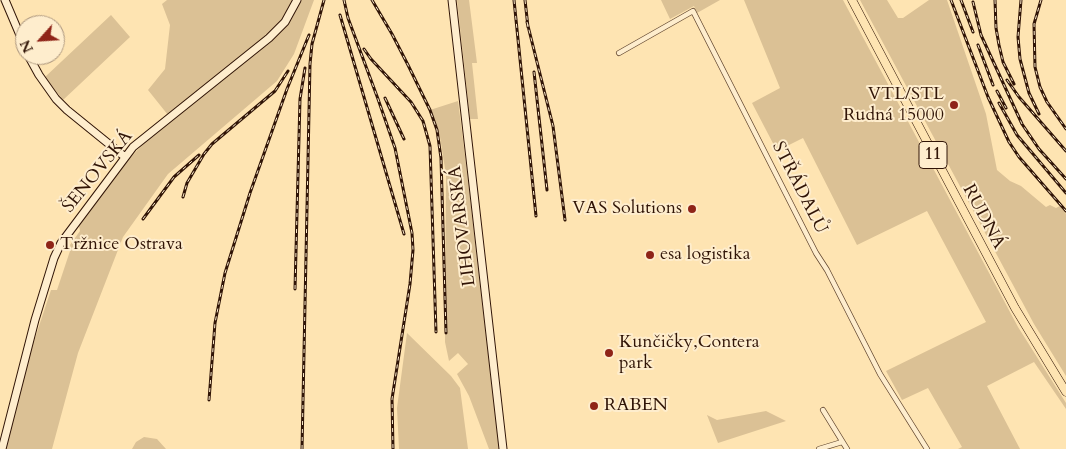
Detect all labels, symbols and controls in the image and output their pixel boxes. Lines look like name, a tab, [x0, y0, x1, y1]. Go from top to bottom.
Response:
north arrow	[15, 15, 65, 65]
text: N	[16, 37, 38, 56]
place label: VTL/STL Rudná 15000	[843, 84, 944, 126]
marker: VTL/STL Rudná 15000	[948, 99, 960, 111]
street label: ŠENOVSKÁ	[58, 127, 138, 217]
street label: STŘÁDALŮ	[767, 138, 831, 238]
road number: 11	[919, 142, 947, 168]
street label: LIHOVARSKÁ	[445, 164, 481, 288]
street label: RUDNÁ	[957, 181, 1009, 253]
place label: VAS Solutions	[572, 198, 682, 220]
marker: VAS Solutions	[686, 203, 698, 215]
place label: Tržnice Ostrava	[60, 234, 183, 256]
marker: Tržnice Ostrava	[44, 239, 56, 251]
place label: esa logistika	[660, 244, 750, 266]
marker: esa logistika	[644, 249, 656, 261]
place label: Kunčičky,Contera park	[619, 332, 760, 374]
marker: Kunčičky,Contera park	[603, 347, 615, 359]
place label: RABEN	[604, 395, 668, 417]
marker: RABEN	[588, 400, 600, 412]

